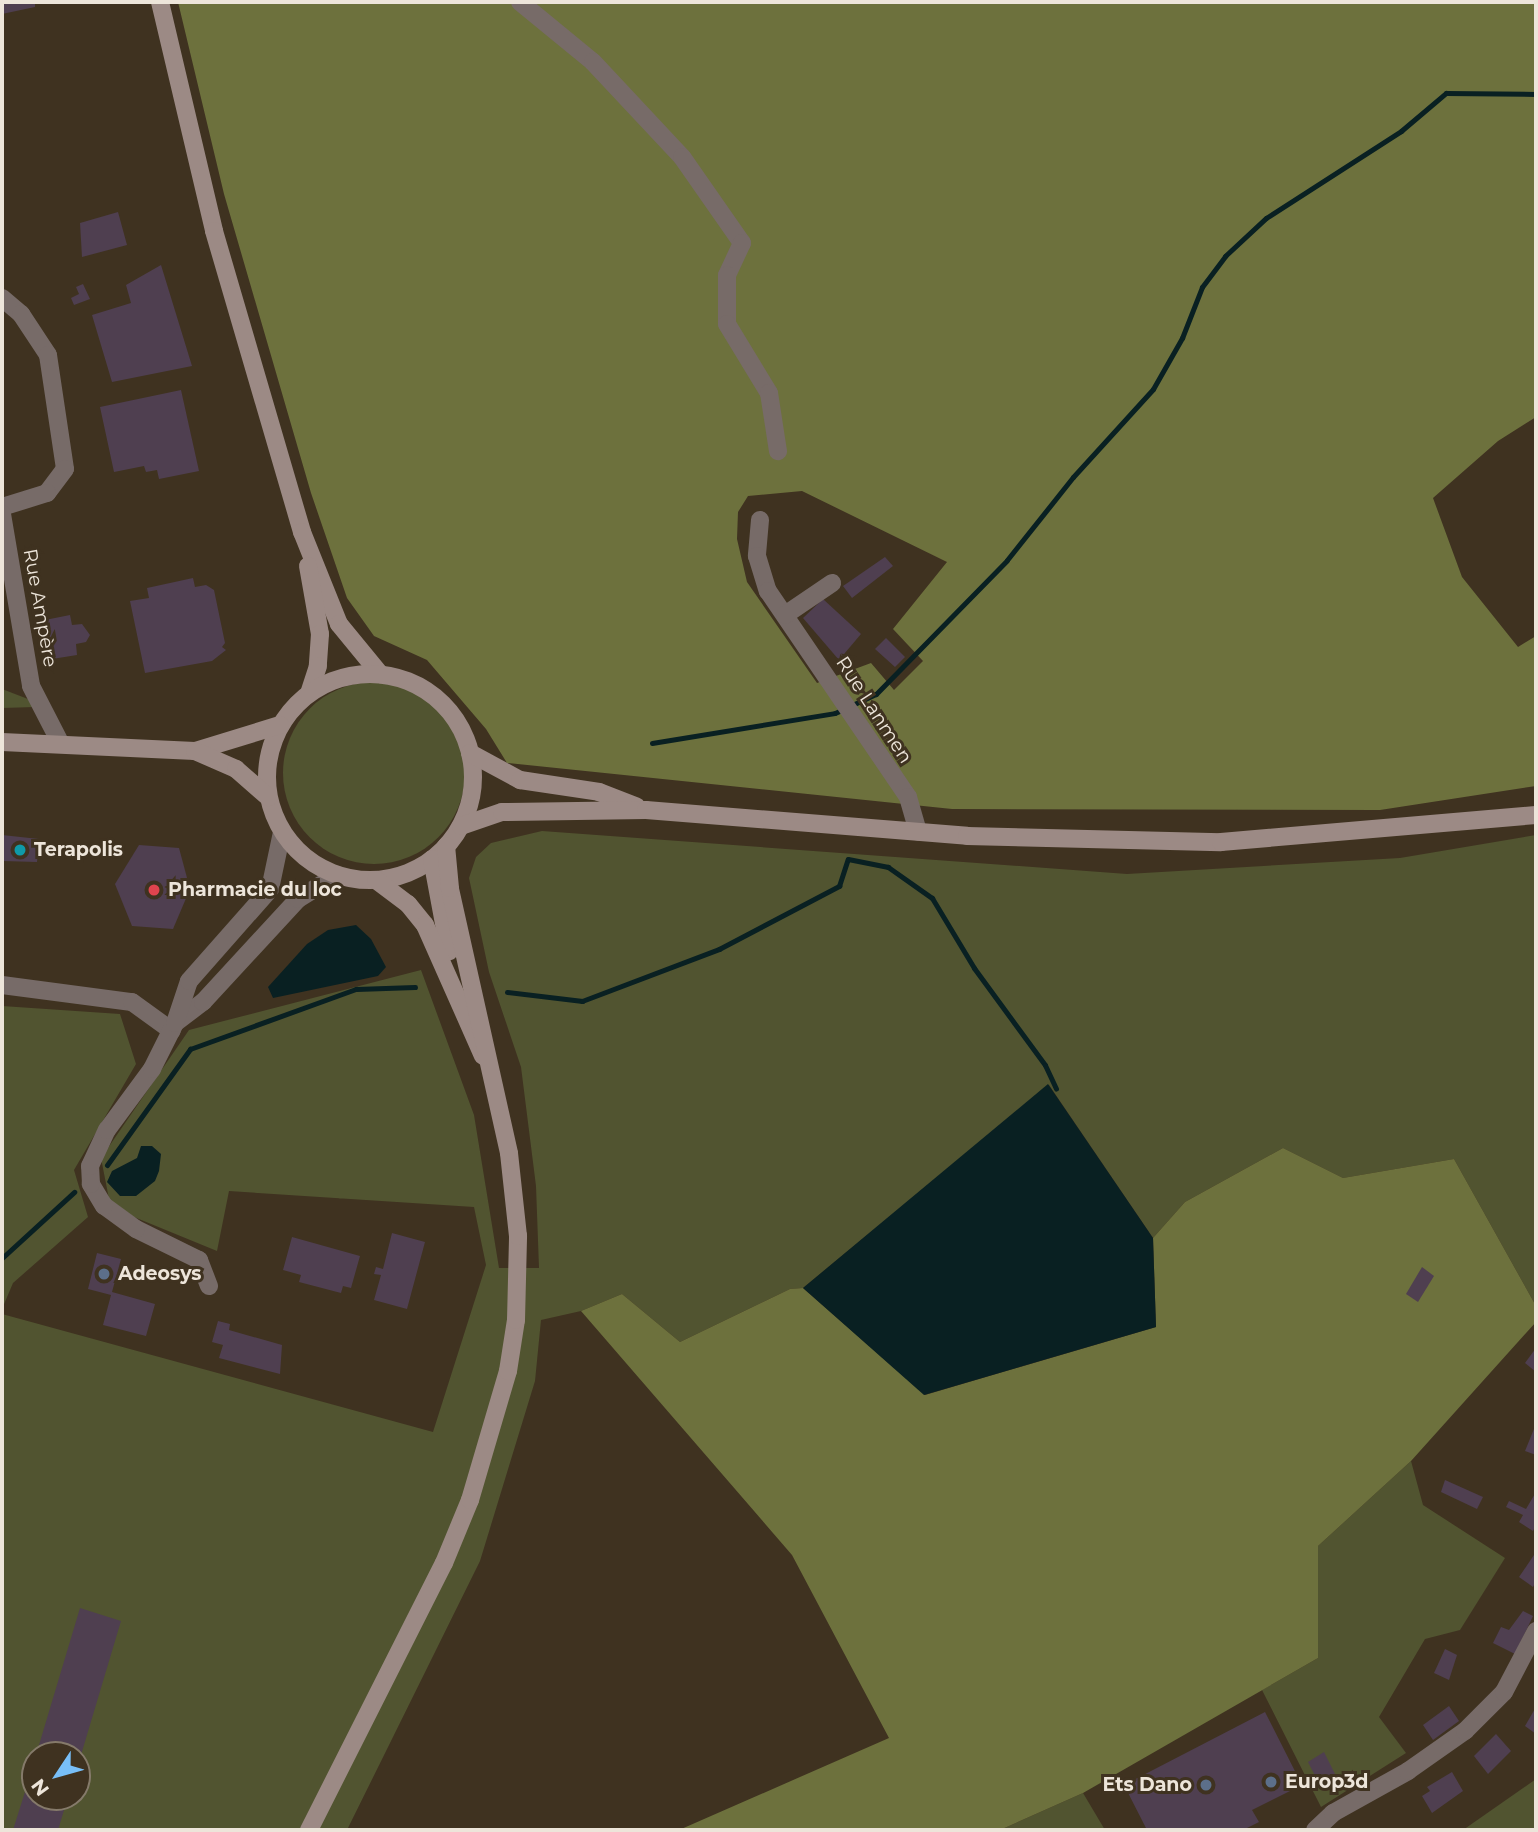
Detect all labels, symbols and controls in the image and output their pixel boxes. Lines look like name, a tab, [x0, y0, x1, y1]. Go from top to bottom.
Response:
street label: Rue Ampère	[18, 547, 62, 669]
street label: Rue Lanmen	[831, 652, 917, 768]
place label: Terapolis	[34, 839, 123, 861]
marker: Terapolis	[12, 842, 28, 858]
place label: Pharmacie du loc	[168, 879, 342, 901]
marker: Pharmacie du loc	[146, 882, 162, 898]
place label: Adeosys	[118, 1263, 201, 1285]
marker: Adeosys	[96, 1266, 112, 1282]
north arrow	[21, 1741, 91, 1811]
place label: Europ3d	[1285, 1771, 1368, 1793]
text: N	[26, 1774, 54, 1800]
place label: Ets Dano	[1103, 1774, 1192, 1796]
marker: Europ3d	[1263, 1774, 1279, 1790]
marker: Ets Dano	[1198, 1777, 1214, 1793]

